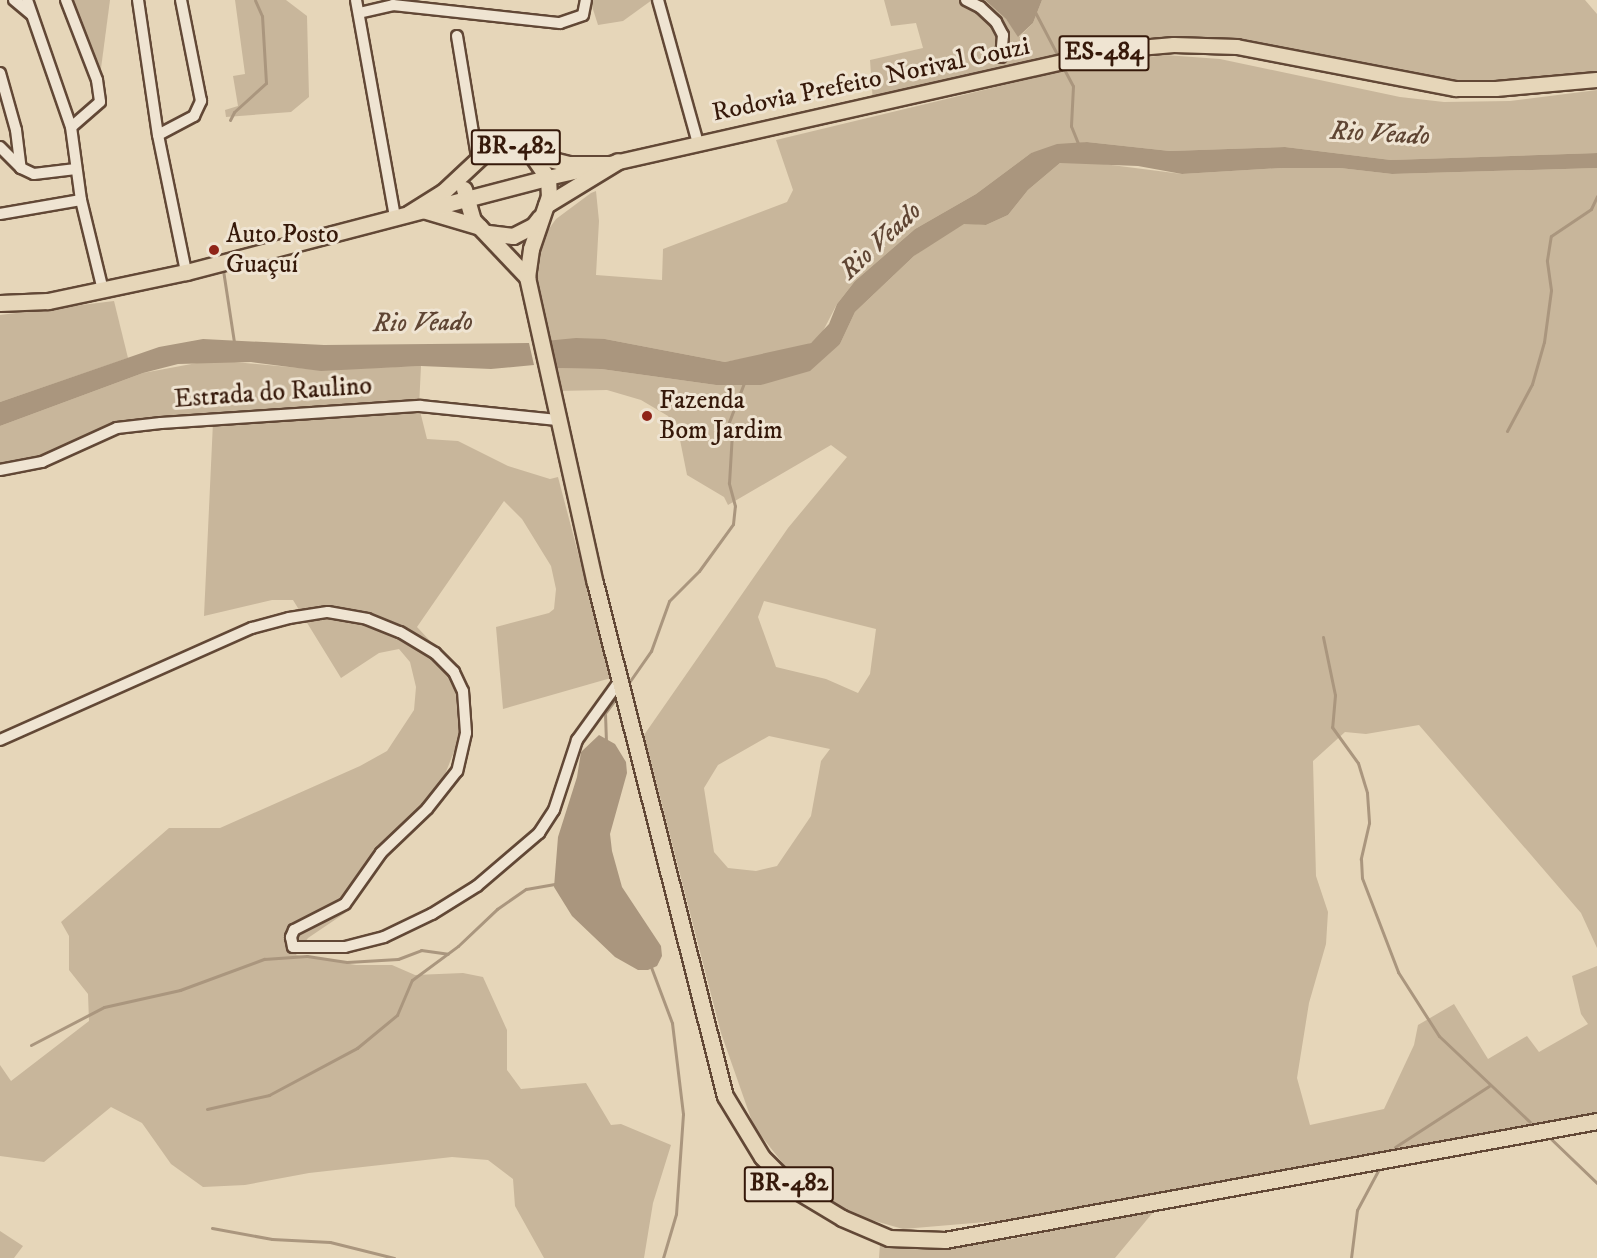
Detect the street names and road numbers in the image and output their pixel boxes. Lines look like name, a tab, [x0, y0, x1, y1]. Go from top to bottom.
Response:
street label: Rodovia Prefeito Norival Couzi	[709, 31, 1033, 129]
road number: ES-484	[1058, 32, 1150, 74]
road number: BR-482	[470, 126, 562, 168]
street label: Estrada do Raulino	[173, 371, 373, 415]
road number: BR-482	[742, 1163, 836, 1205]

